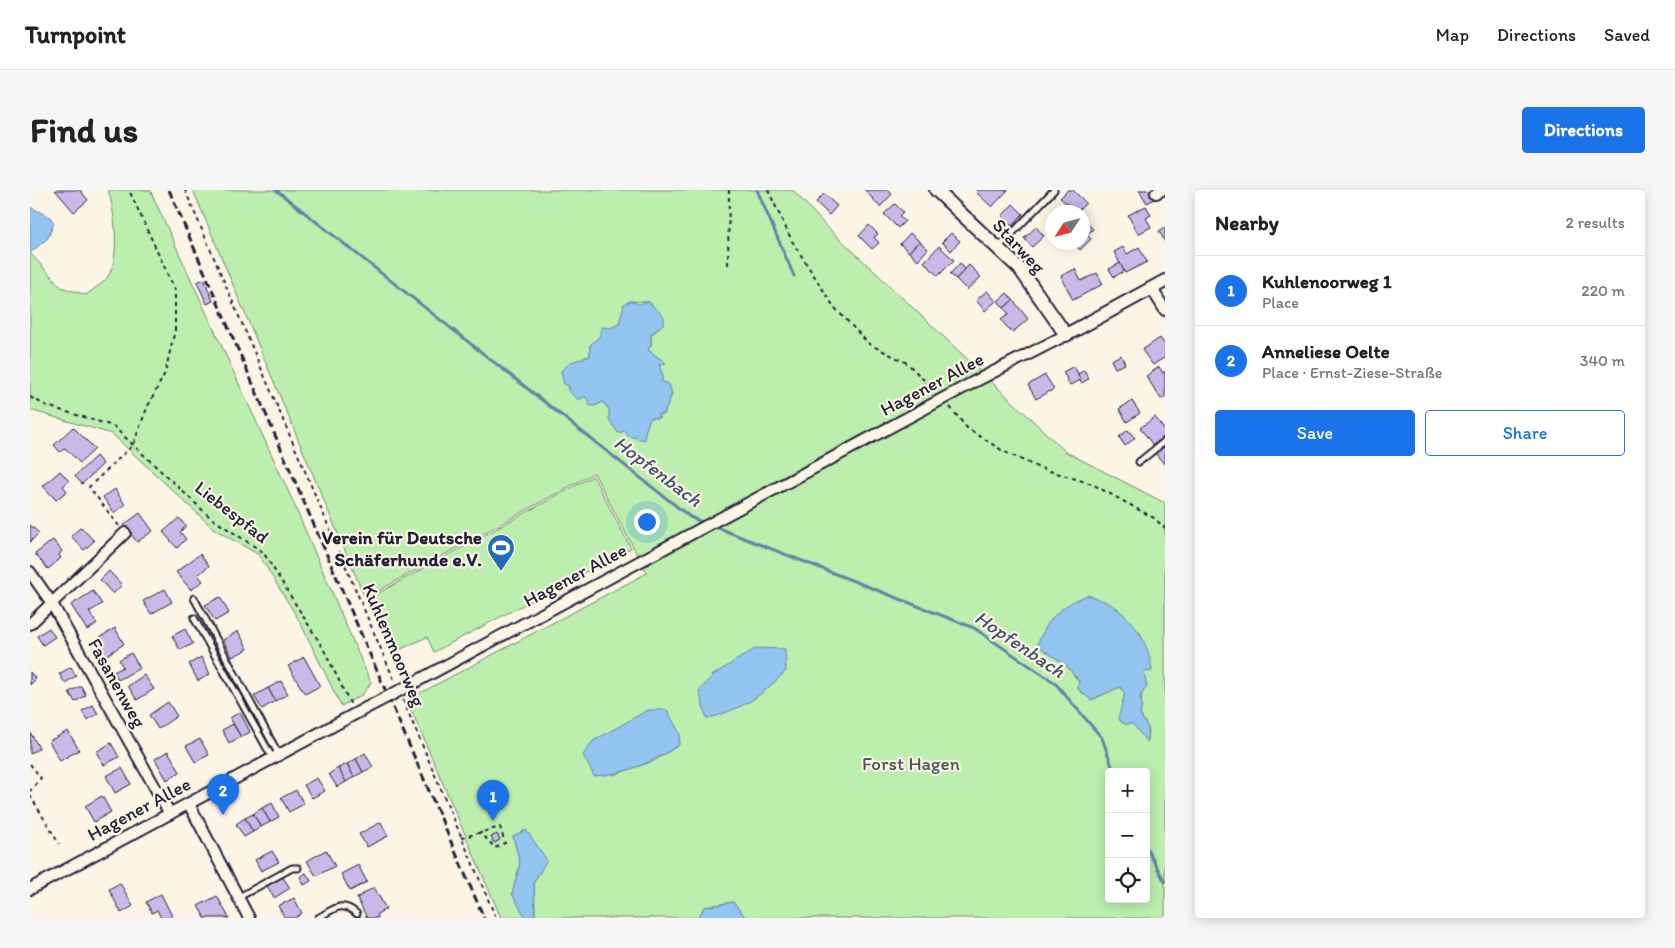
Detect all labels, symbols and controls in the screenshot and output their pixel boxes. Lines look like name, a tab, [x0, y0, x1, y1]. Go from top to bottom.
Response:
text: Turnpoint	[25, 20, 126, 49]
text: Map	[1436, 24, 1469, 46]
text: Directions	[1497, 24, 1576, 46]
text: Saved	[1604, 24, 1650, 46]
button: Directions	[1522, 107, 1645, 153]
text: Find us	[30, 109, 138, 151]
north arrow	[1045, 205, 1090, 250]
text: Nearby	[1215, 210, 1279, 235]
text: 2 results	[1565, 213, 1625, 232]
street label: Starweg	[988, 214, 1050, 278]
text: Kuhlenoorweg 1	[1262, 270, 1392, 293]
text: 1	[1227, 281, 1235, 300]
text: 220 m	[1581, 281, 1625, 300]
text: Place	[1262, 293, 1299, 312]
text: Anneliese Oelte	[1262, 340, 1390, 363]
street label: Hagener Allee	[876, 347, 988, 421]
text: 2	[1227, 351, 1235, 370]
text: 340 m	[1580, 351, 1625, 370]
text: Place · Ernst-Ziese-Straße	[1262, 363, 1442, 382]
button: Save	[1215, 410, 1415, 456]
button: Share	[1425, 410, 1625, 456]
water label: Hopfenbach	[609, 430, 707, 512]
street label: Liebespfad	[190, 476, 274, 548]
your location	[634, 509, 660, 535]
place label: Verein für Deutsche Schäferhunde e.V.	[322, 526, 482, 571]
sports icon: Verein für Deutsche Schäferhunde e.V.	[486, 533, 516, 572]
street label: Hagener Allee	[519, 538, 631, 612]
street label: Kuhlenmoorweg	[358, 580, 430, 710]
water label: Hopfenbach	[970, 605, 1070, 683]
street label: Fasanenweg	[83, 634, 151, 732]
park label: Forst Hagen	[862, 752, 960, 775]
map controls	[1105, 768, 1150, 903]
button: +	[1105, 768, 1150, 813]
street label: Hagener Allee	[83, 772, 195, 846]
pin: 2	[207, 774, 239, 815]
pin: 1	[477, 780, 509, 821]
button: −	[1105, 813, 1150, 858]
button: locate	[1105, 858, 1150, 903]

